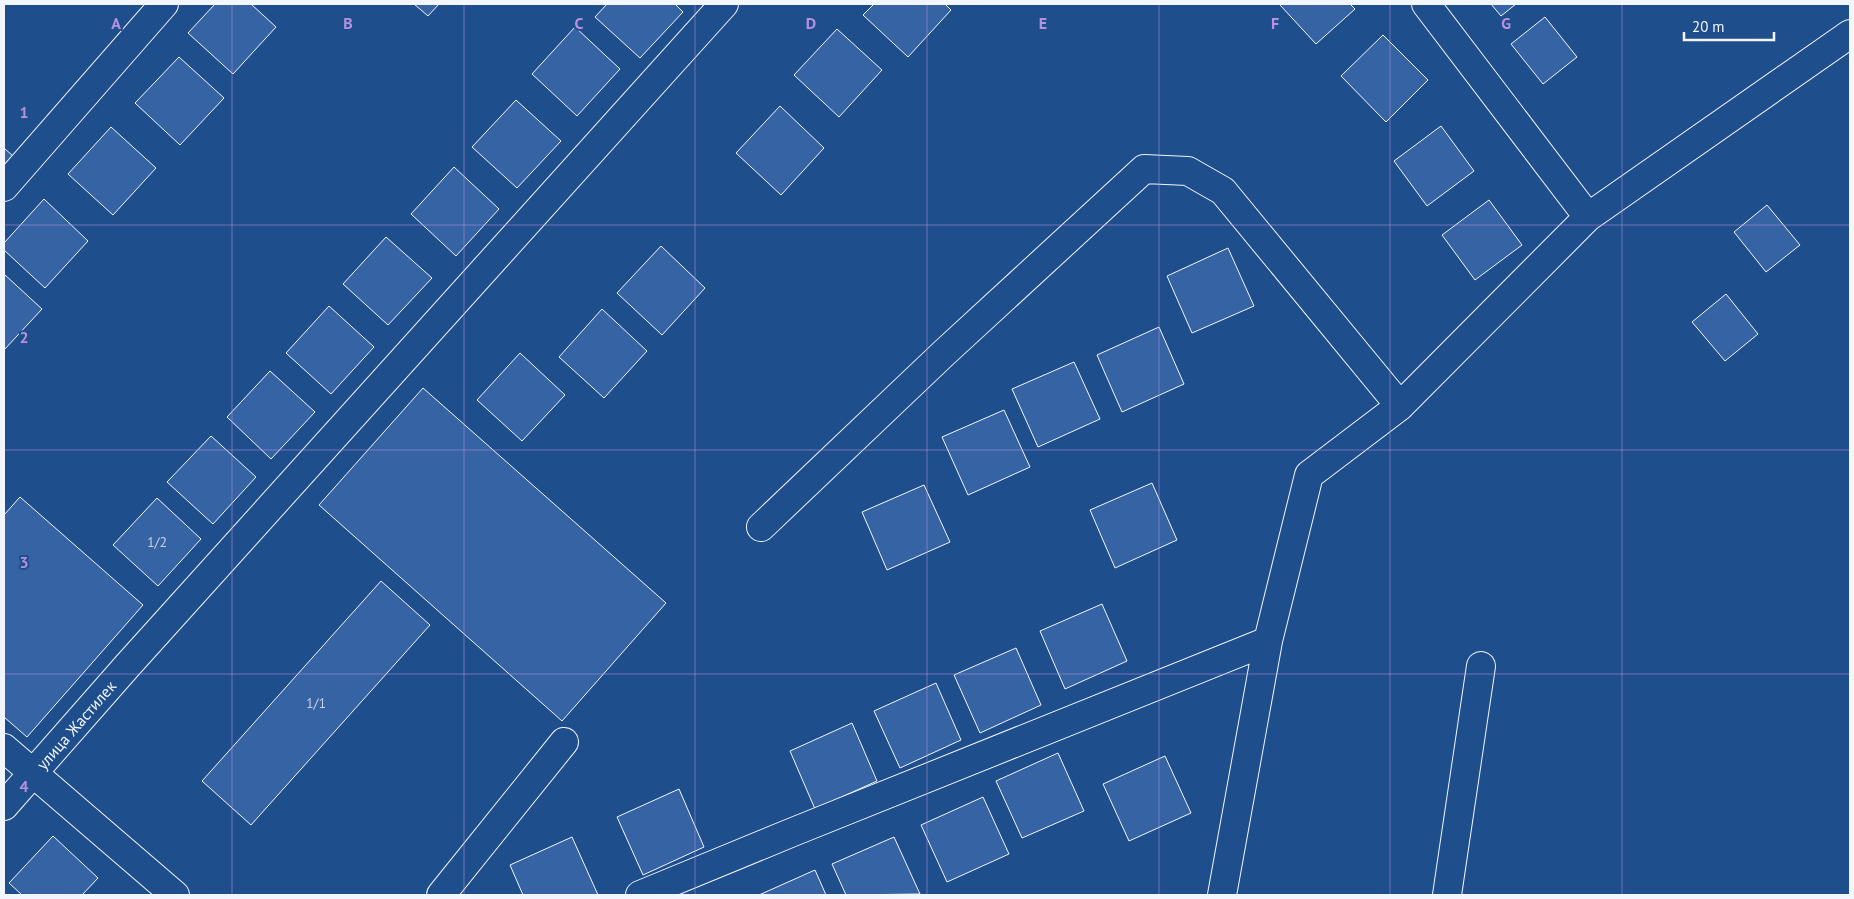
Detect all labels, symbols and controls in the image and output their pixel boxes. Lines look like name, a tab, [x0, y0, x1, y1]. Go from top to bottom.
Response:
scale bar	[1684, 10, 1774, 42]
text: A	[111, 13, 121, 33]
text: B	[343, 13, 353, 33]
text: C	[575, 13, 584, 33]
text: D	[806, 13, 816, 33]
text: E	[1039, 13, 1047, 33]
text: F	[1271, 13, 1279, 33]
text: G	[1501, 13, 1511, 33]
text: 20 m	[1692, 17, 1725, 36]
text: 1	[19, 102, 29, 122]
text: 2	[19, 327, 29, 347]
house number: 1/2	[147, 533, 167, 551]
text: 3	[19, 552, 29, 572]
street label: улица Жастилек	[32, 676, 120, 774]
house number: 1/1	[306, 694, 326, 712]
text: 4	[19, 776, 29, 796]

